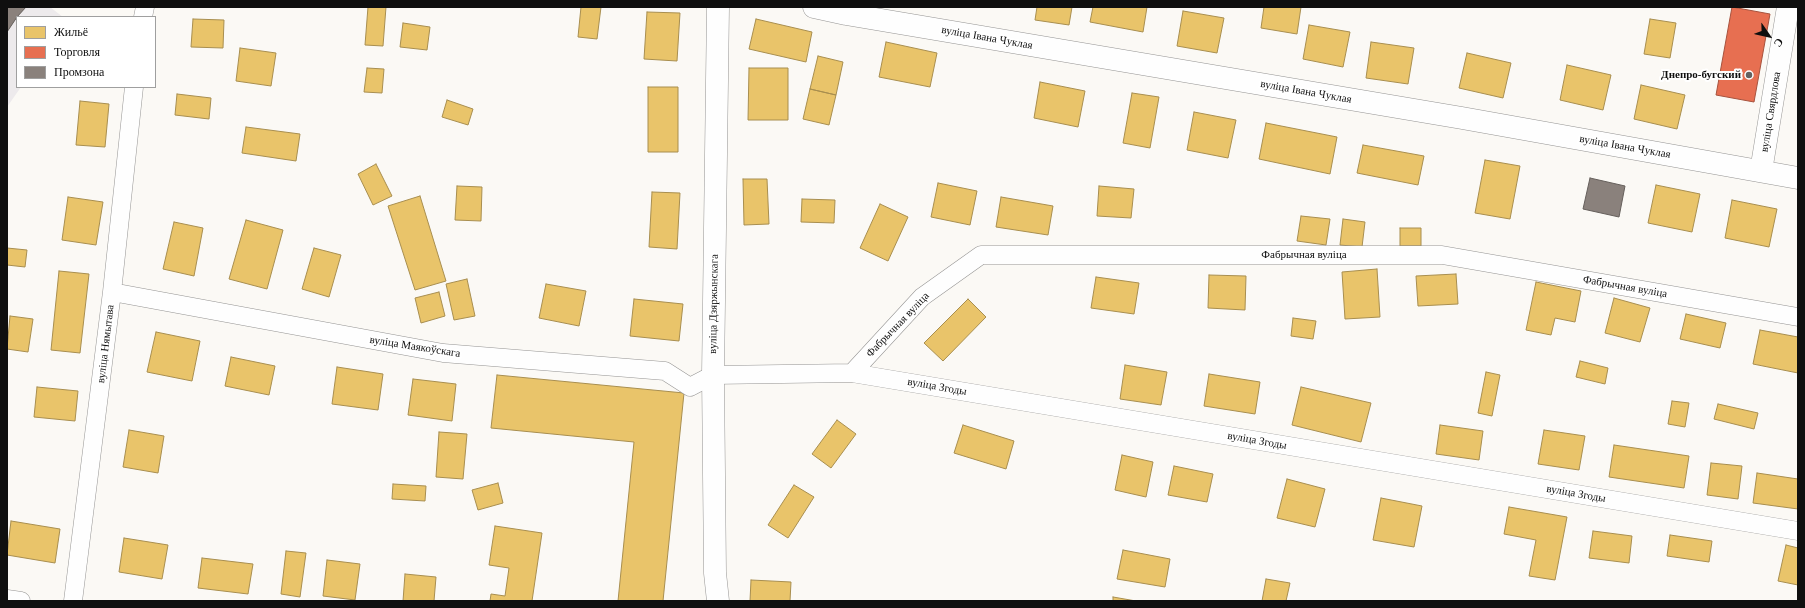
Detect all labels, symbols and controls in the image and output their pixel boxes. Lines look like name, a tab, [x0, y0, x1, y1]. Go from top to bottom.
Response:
legend	[16, 16, 156, 88]
north arrow	[1749, 16, 1789, 56]
street label: вуліца Івана Чуклая	[940, 23, 1034, 53]
text: Жильё	[54, 25, 88, 39]
text: С	[1772, 36, 1786, 49]
text: Торговля	[54, 45, 100, 59]
text: Промзона	[54, 65, 104, 79]
place label: Днепро-бугский	[1661, 68, 1741, 82]
marker: Днепро-бугский	[1744, 70, 1754, 80]
street label: вуліца Свярдлова	[1758, 71, 1784, 153]
street label: вуліца Івана Чуклая	[1259, 77, 1353, 107]
street label: вуліца Івана Чуклая	[1578, 132, 1672, 162]
street label: Фабрычная вуліца	[1261, 248, 1347, 262]
street label: вуліца Дзяржынскага	[707, 254, 721, 354]
street label: Фабрычная вуліца	[1582, 273, 1668, 301]
street label: Фабрычная вуліца	[864, 290, 932, 360]
street label: вуліца Нямытава	[95, 304, 117, 384]
street label: вуліца Маякоўскага	[369, 333, 461, 361]
street label: вуліца Згоды	[906, 375, 968, 399]
street label: вуліца Згоды	[1226, 429, 1288, 453]
street label: вуліца Згоды	[1545, 482, 1607, 506]

